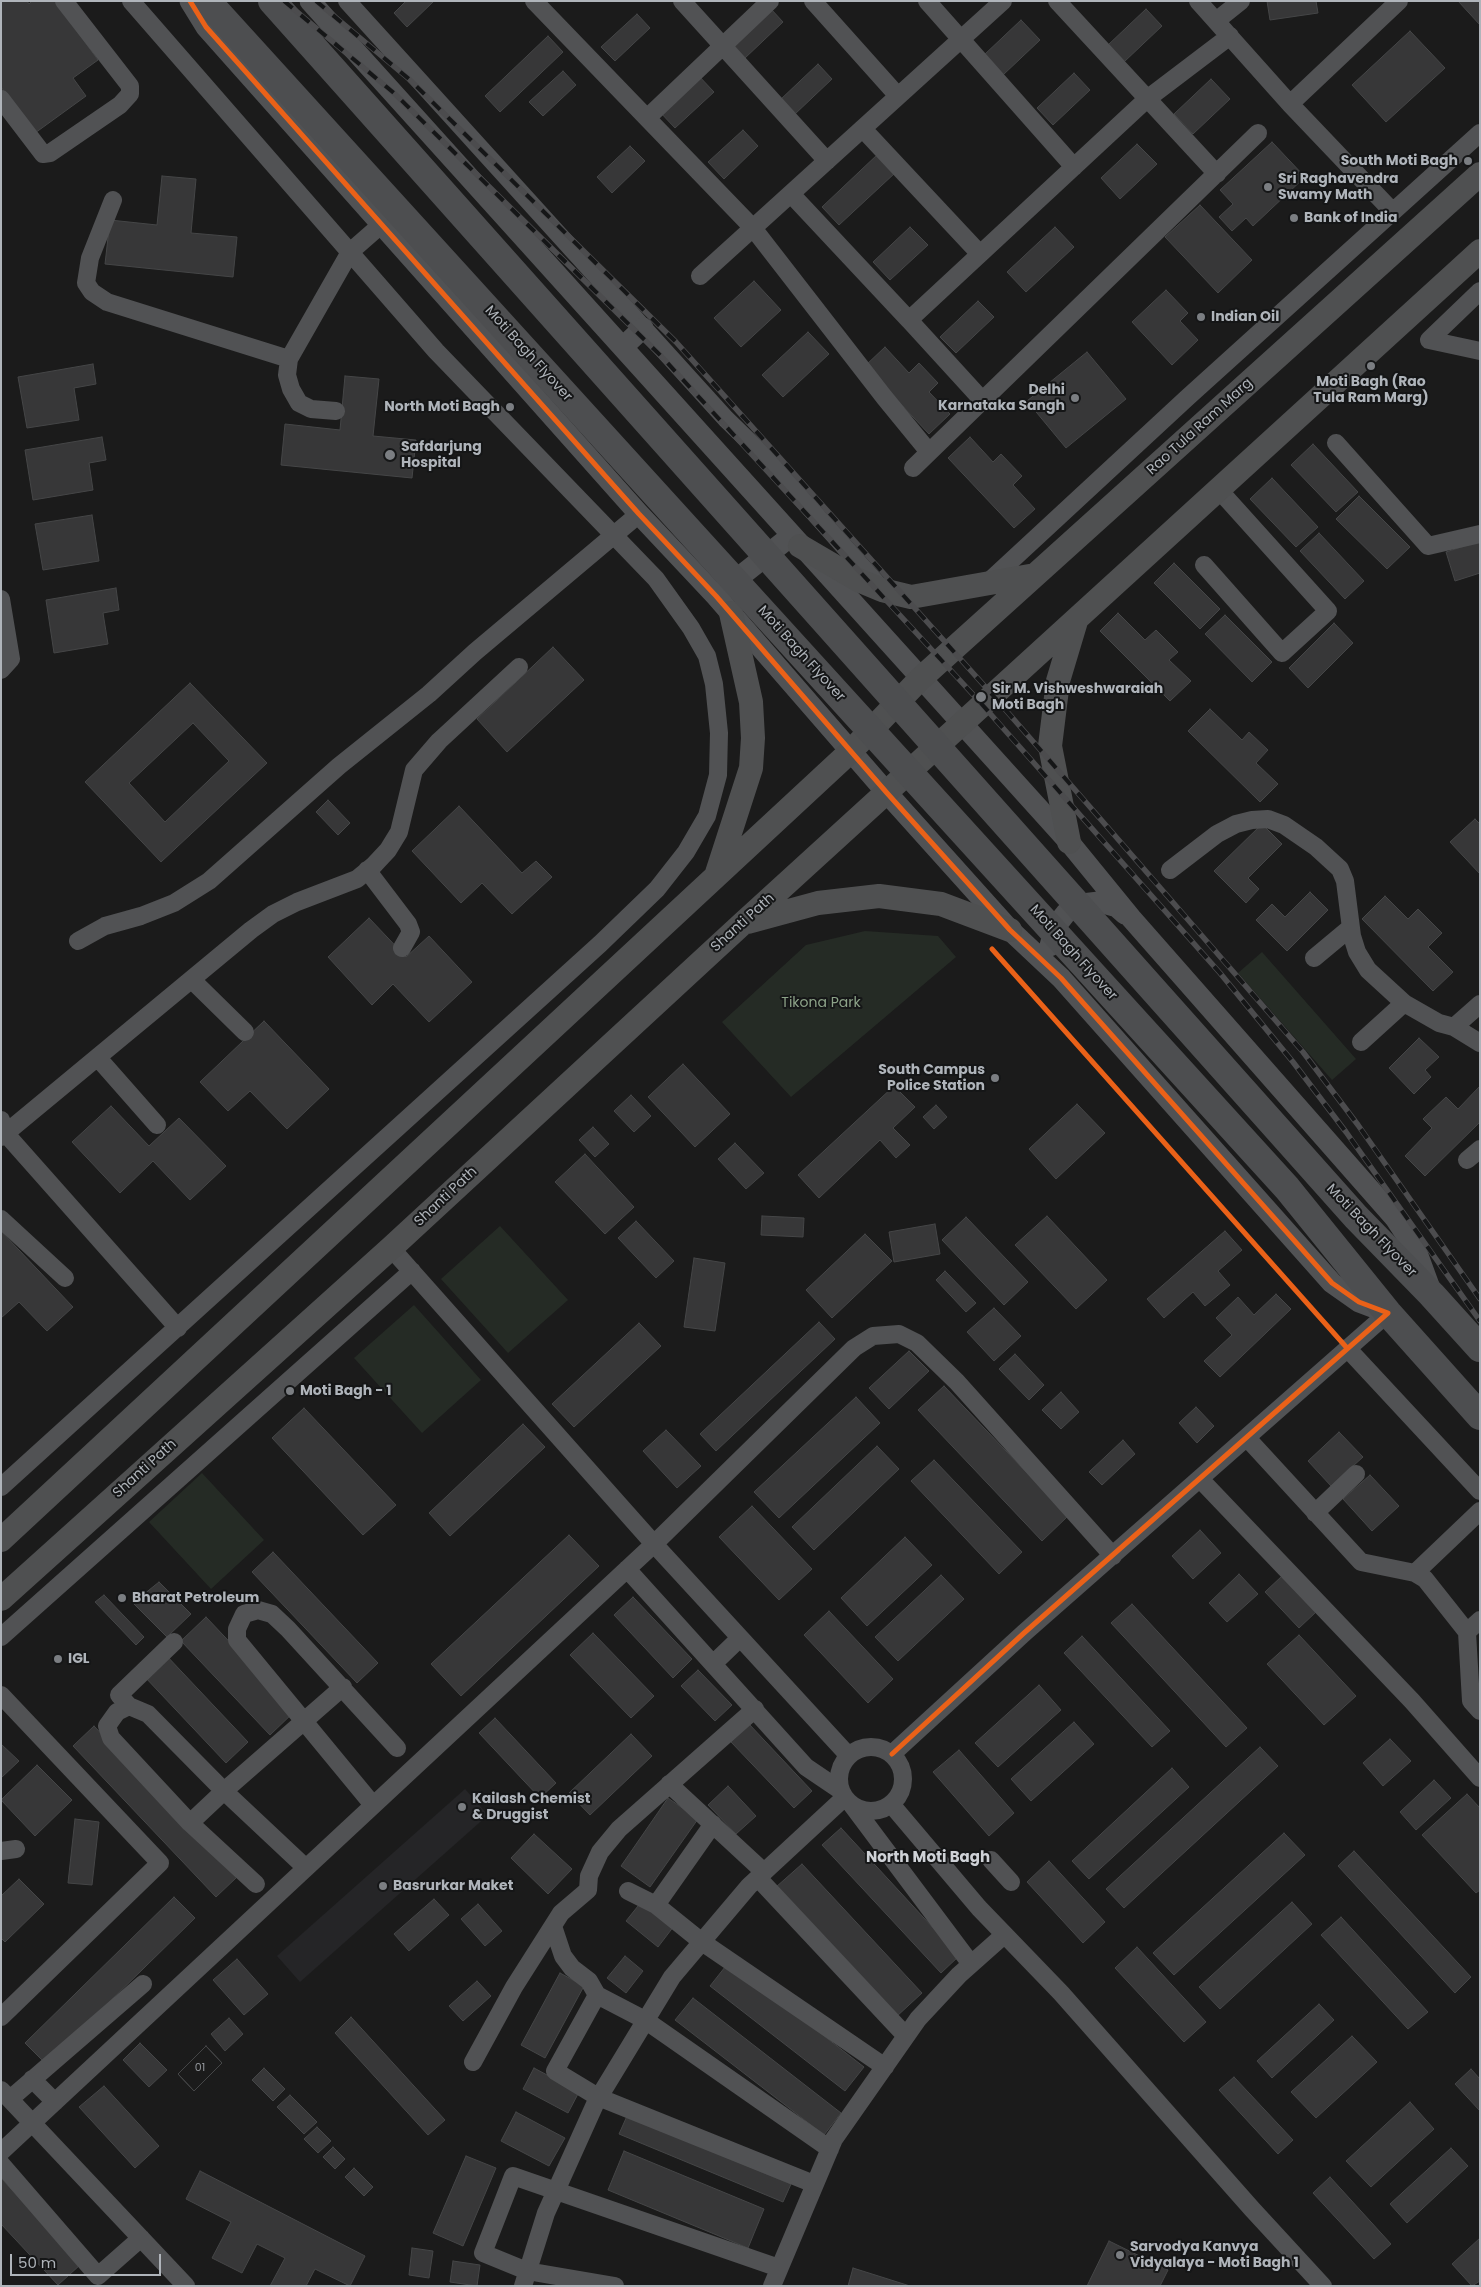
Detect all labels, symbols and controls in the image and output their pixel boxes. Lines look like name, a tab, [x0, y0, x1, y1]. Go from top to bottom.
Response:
place label: South Moti Bagh	[1341, 153, 1458, 169]
marker: South Moti Bagh	[1462, 155, 1474, 167]
place label: Sri Raghavendra Swamy Math	[1278, 171, 1399, 203]
marker: Sri Raghavendra Swamy Math	[1262, 181, 1274, 193]
place label: Bank of India	[1304, 210, 1397, 226]
marker: Bank of India	[1288, 212, 1300, 224]
street label: Moti Bagh Flyover	[481, 303, 575, 405]
place label: Indian Oil	[1211, 309, 1279, 325]
marker: Indian Oil	[1195, 311, 1207, 323]
marker: Moti Bagh (Rao Tula Ram Marg)	[1365, 360, 1377, 372]
place label: Moti Bagh (Rao Tula Ram Marg)	[1313, 374, 1429, 407]
street label: Rao Tula Ram Marg	[1144, 375, 1256, 479]
place label: Delhi Karnataka Sangh	[938, 382, 1065, 414]
marker: Delhi Karnataka Sangh	[1069, 392, 1081, 404]
place label: North Moti Bagh	[384, 399, 500, 415]
marker: North Moti Bagh	[504, 401, 516, 413]
place label: Safdarjung Hospital	[401, 439, 482, 472]
marker: Safdarjung Hospital	[383, 448, 397, 462]
street label: Moti Bagh Flyover	[754, 603, 848, 705]
place label: Sir M. Vishweshwaraiah Moti Bagh	[992, 681, 1163, 714]
marker: Sir M. Vishweshwaraiah Moti Bagh	[974, 690, 988, 704]
street label: Shanti Path	[708, 890, 778, 956]
street label: Moti Bagh Flyover	[1026, 902, 1120, 1004]
park label: Tikona Park	[781, 995, 861, 1011]
place label: South Campus Police Station	[878, 1062, 985, 1094]
marker: South Campus Police Station	[989, 1072, 1001, 1084]
street label: Shanti Path	[411, 1164, 481, 1230]
street label: Moti Bagh Flyover	[1322, 1181, 1420, 1281]
place label: Moti Bagh - 1	[300, 1383, 392, 1399]
marker: Moti Bagh - 1	[284, 1385, 296, 1397]
street label: Shanti Path	[110, 1436, 180, 1502]
place label: Bharat Petroleum	[132, 1590, 259, 1606]
marker: Bharat Petroleum	[116, 1592, 128, 1604]
place label: IGL	[68, 1651, 89, 1667]
marker: IGL	[52, 1653, 64, 1665]
place label: Kailash Chemist & Druggist	[472, 1791, 590, 1824]
marker: Kailash Chemist & Druggist	[456, 1801, 468, 1813]
district label: North Moti Bagh	[866, 1849, 990, 1867]
place label: Basrurkar Maket	[393, 1878, 513, 1894]
marker: Basrurkar Maket	[377, 1880, 389, 1892]
house number: 01	[195, 2061, 205, 2075]
place label: Sarvodya Kanvya Vidyalaya - Moti Bagh 1	[1130, 2239, 1299, 2272]
scale bar	[12, 2244, 164, 2276]
marker: Sarvodya Kanvya Vidyalaya - Moti Bagh 1	[1114, 2249, 1126, 2261]
text: 50 m	[18, 2252, 56, 2273]

